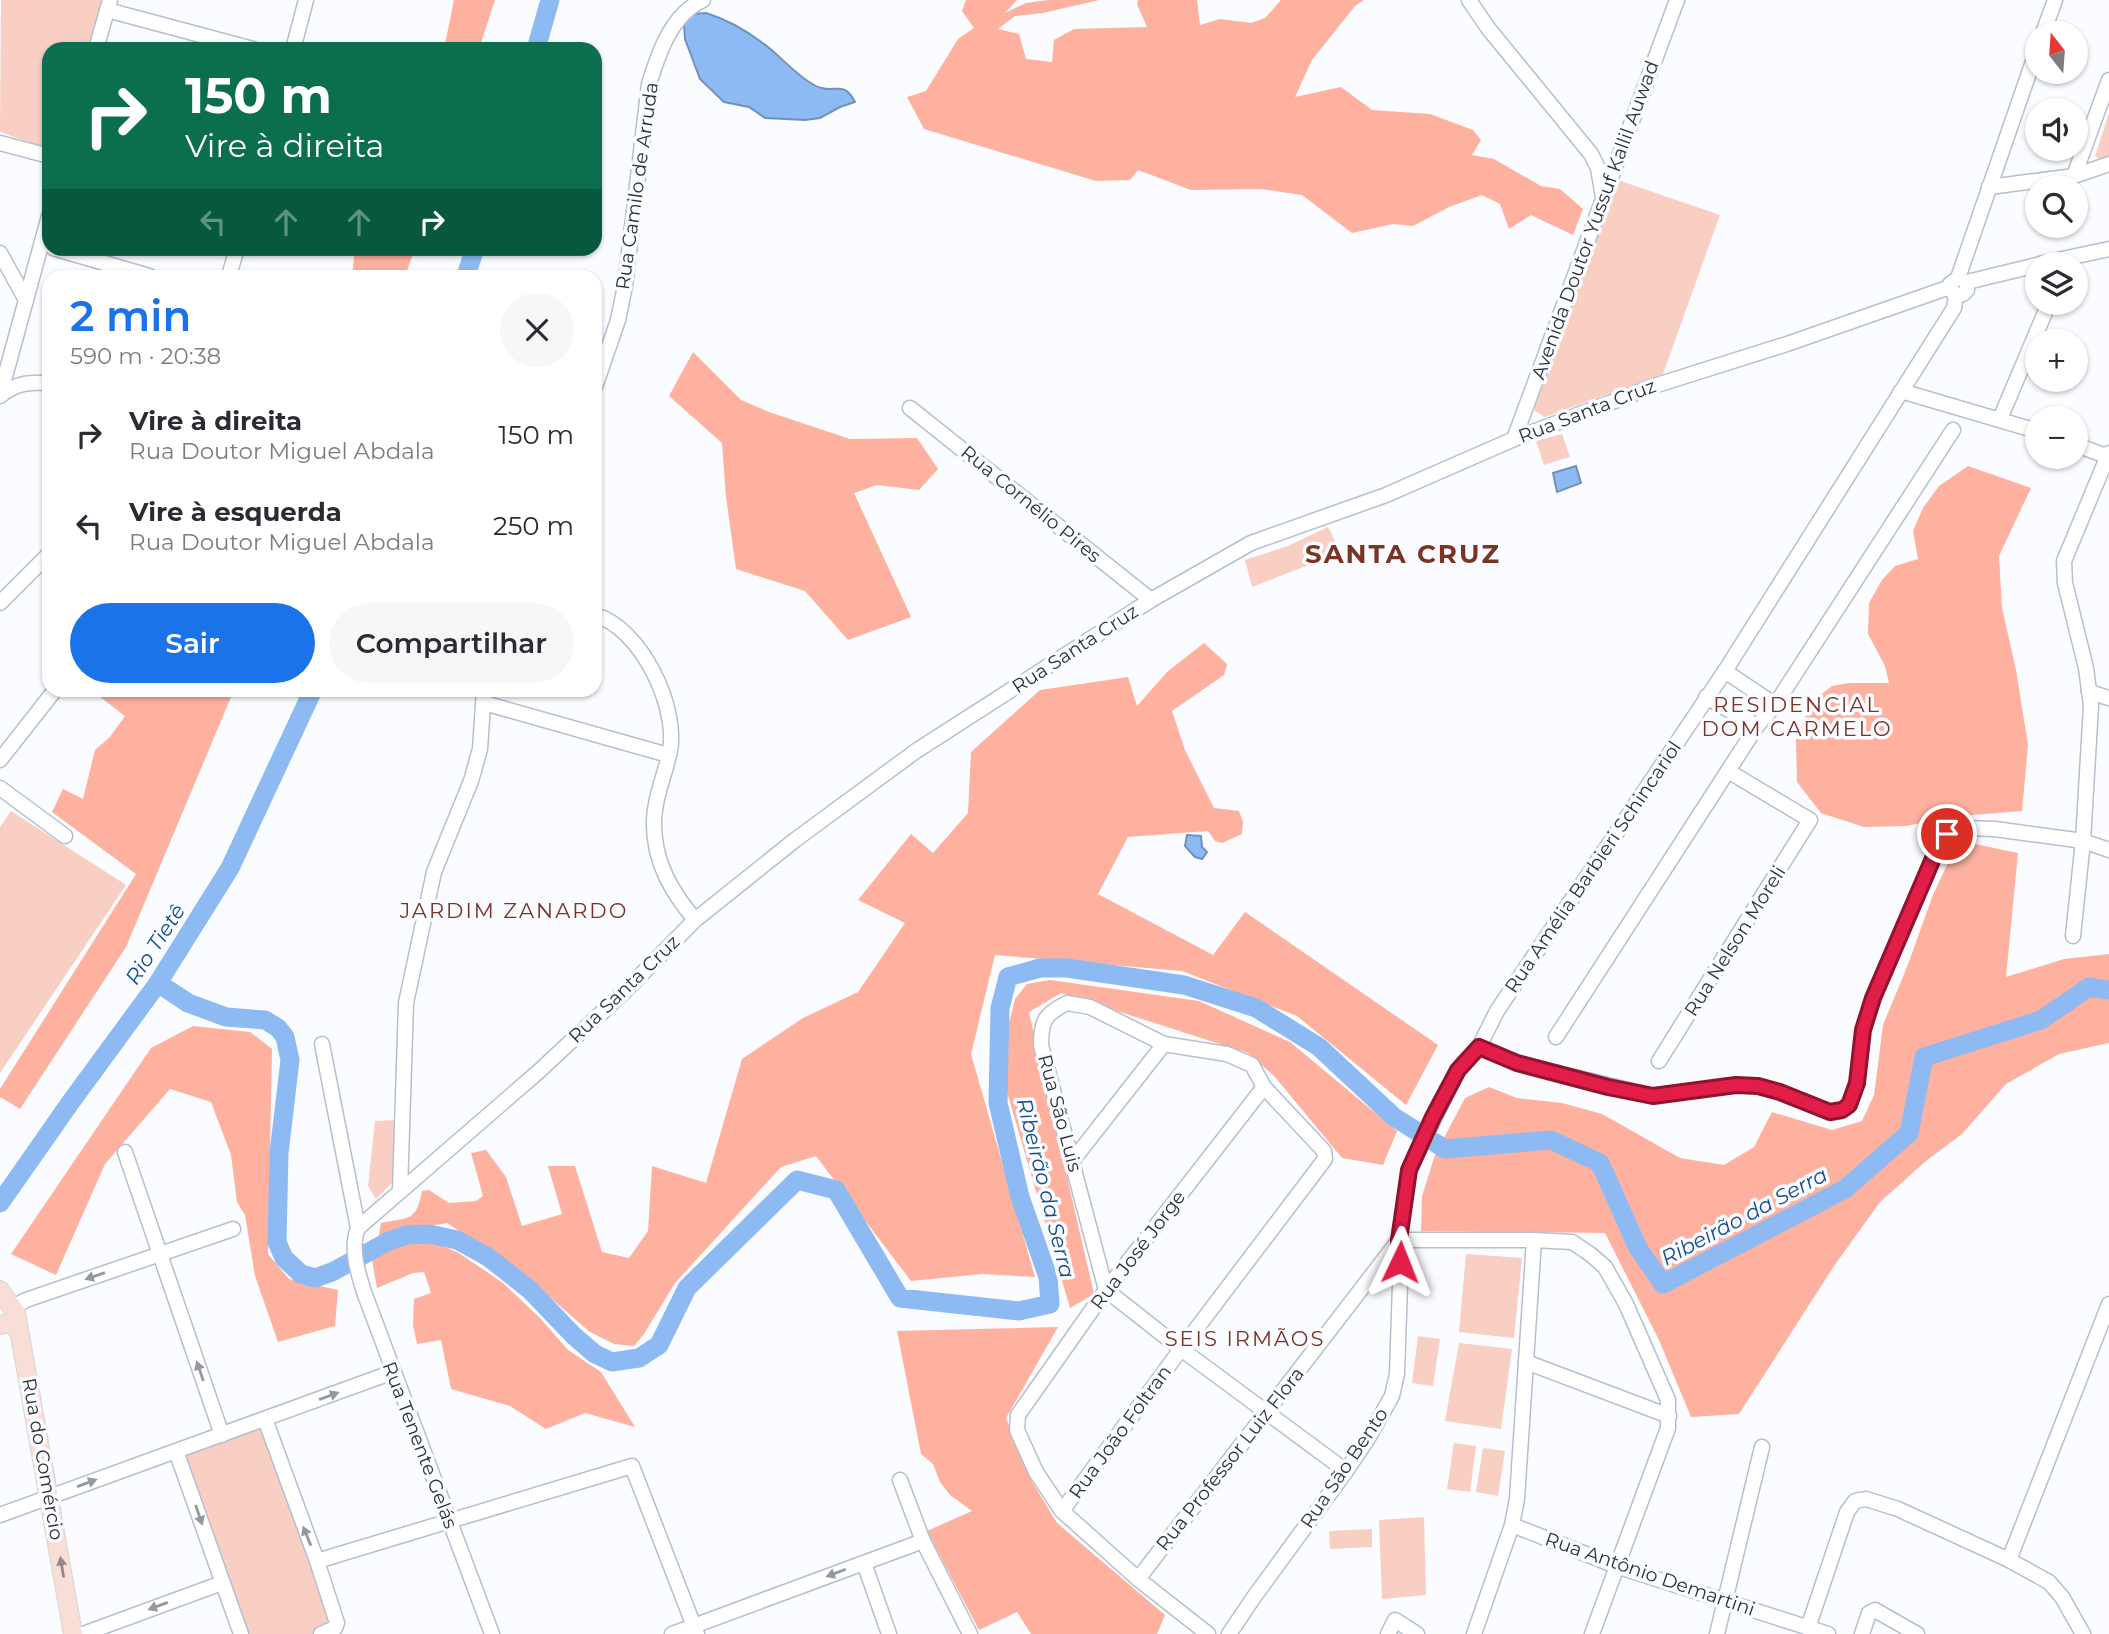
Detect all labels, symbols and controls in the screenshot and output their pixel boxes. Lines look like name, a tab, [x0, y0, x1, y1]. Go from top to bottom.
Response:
north arrow	[2025, 21, 2088, 84]
map controls	[2025, 21, 2088, 469]
street label: Avenida Doutor Yussuf Kallil Auwad	[1527, 58, 1663, 382]
text: 150 m	[185, 66, 332, 125]
icon: right	[70, 70, 161, 161]
street label: Rua Camilo de Arruda	[611, 81, 663, 291]
button: sound	[2025, 98, 2088, 161]
text: Vire à direita	[185, 126, 384, 165]
button: search	[2025, 175, 2088, 238]
icon: left	[194, 203, 232, 241]
icon: ahead	[267, 203, 305, 241]
icon: ahead	[340, 203, 378, 241]
icon: right	[413, 203, 451, 241]
button: layers	[2025, 252, 2088, 315]
text: 2 min	[70, 290, 191, 342]
button: close	[500, 293, 574, 367]
button: +	[2025, 329, 2088, 392]
text: 590 m · 20:38	[70, 342, 221, 370]
street label: Rua Santa Cruz	[1515, 374, 1659, 448]
text: Vire à direita	[129, 405, 302, 437]
button: −	[2025, 406, 2088, 469]
icon: right	[70, 416, 108, 454]
text: 150 m	[498, 419, 574, 451]
text: Rua Doutor Miguel Abdala	[129, 437, 435, 465]
street label: Rua Cornélio Pires	[956, 440, 1106, 568]
text: Vire à esquerda	[129, 496, 342, 528]
icon: left	[70, 507, 108, 545]
text: 250 m	[493, 510, 574, 542]
text: Rua Doutor Miguel Abdala	[129, 528, 435, 556]
district label: SANTA CRUZ	[1305, 538, 1501, 570]
street label: Rua Santa Cruz	[1008, 600, 1142, 698]
button: Sair	[70, 603, 315, 683]
button: Compartilhar	[329, 603, 574, 683]
district label: RESIDENCIAL DOM CARMELO	[1701, 692, 1893, 741]
street label: Rua Amélia Barbieri Schincariol	[1500, 737, 1686, 997]
pin	[1917, 804, 1977, 864]
icon: arrive	[1928, 815, 1966, 853]
street label: Rua Nelson Moreli	[1679, 862, 1791, 1020]
district label: JARDIM ZANARDO	[399, 898, 628, 923]
water label: Rio Tietê	[120, 899, 190, 989]
street label: Rua Santa Cruz	[564, 930, 684, 1048]
street label: Rua São Luis	[1033, 1052, 1087, 1174]
water label: Ribeirão da Serra	[1012, 1095, 1080, 1281]
water label: Ribeirão da Serra	[1657, 1162, 1831, 1270]
street label: Rua José Jorge	[1086, 1186, 1190, 1314]
position arrow	[1363, 1225, 1437, 1299]
one-way arrow	[85, 1271, 106, 1282]
district label: SEIS IRMÃOS	[1165, 1326, 1325, 1351]
street label: Rua Tenente Gelás	[378, 1358, 462, 1532]
one-way arrow	[194, 1360, 205, 1381]
street label: Rua João Foltran	[1064, 1361, 1176, 1503]
street label: Rua Professor Luiz Flora	[1151, 1363, 1309, 1555]
street label: Rua do Comércio	[17, 1376, 69, 1542]
one-way arrow	[319, 1390, 340, 1401]
street label: Rua São Bento	[1295, 1403, 1393, 1533]
one-way arrow	[77, 1478, 98, 1489]
one-way arrow	[194, 1505, 205, 1526]
one-way arrow	[301, 1525, 312, 1546]
street label: Rua Antônio Demartini	[1542, 1527, 1758, 1621]
one-way arrow	[56, 1556, 67, 1578]
one-way arrow	[826, 1568, 847, 1579]
one-way arrow	[147, 1601, 168, 1612]

